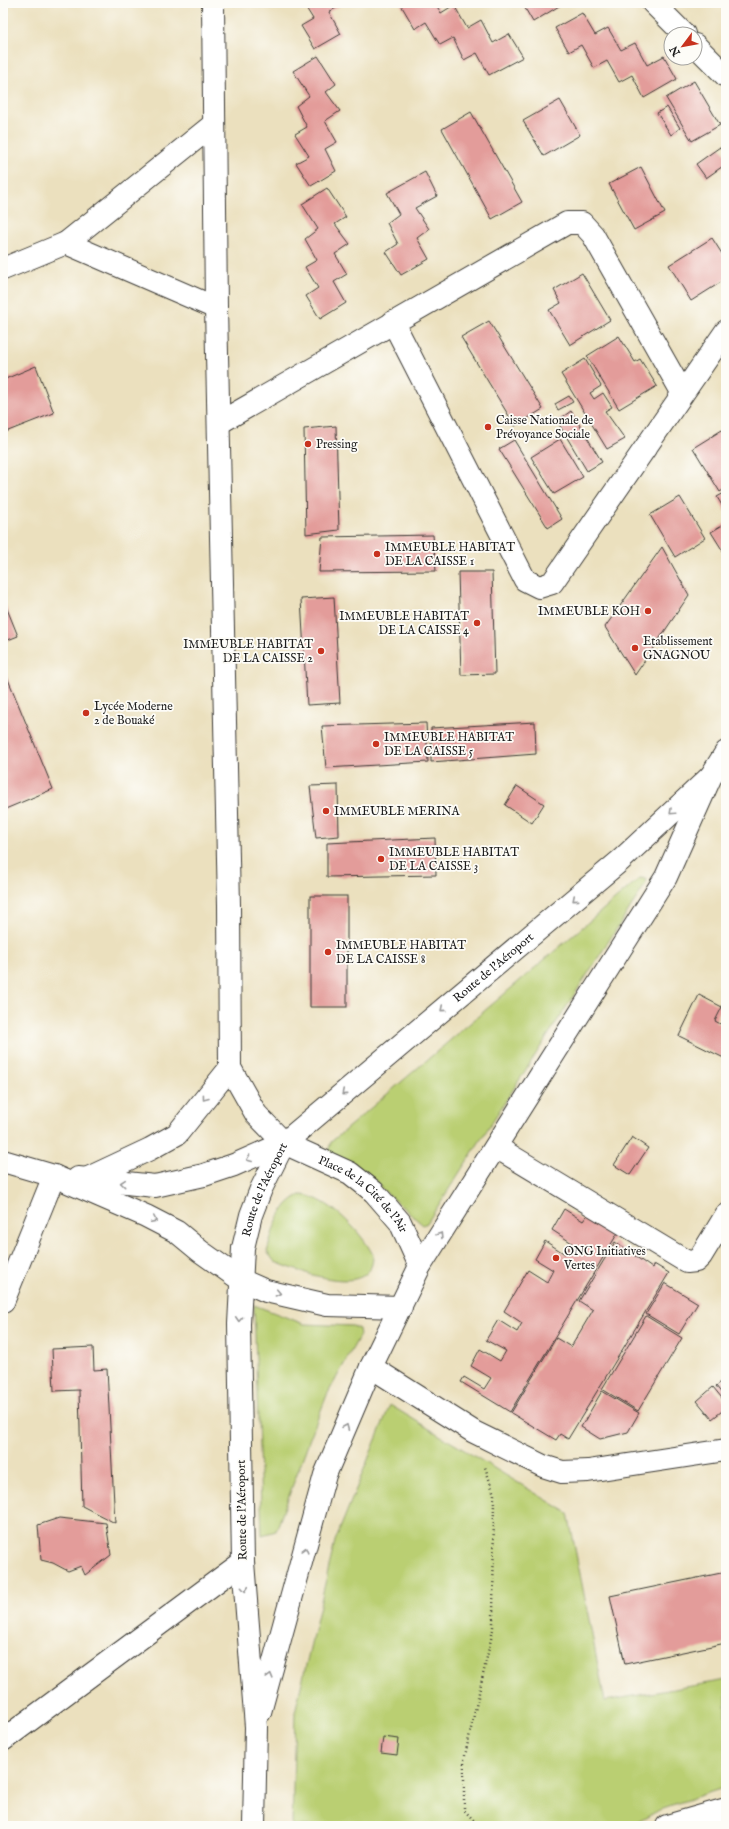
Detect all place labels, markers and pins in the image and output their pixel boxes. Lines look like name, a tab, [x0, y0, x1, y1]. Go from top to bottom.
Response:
place label: Caisse Nationale de Prévoyance Sociale	[496, 413, 594, 442]
marker: Caisse Nationale de Prévoyance Sociale	[483, 422, 493, 432]
place label: Pressing	[316, 437, 358, 452]
marker: Pressing	[303, 439, 313, 449]
place label: IMMEUBLE HABITAT DE LA CAISSE 1	[385, 540, 515, 569]
marker: IMMEUBLE HABITAT DE LA CAISSE 1	[372, 549, 382, 559]
place label: IMMEUBLE KOH	[538, 604, 640, 619]
marker: IMMEUBLE KOH	[643, 606, 653, 616]
place label: IMMEUBLE HABITAT DE LA CAISSE 4	[339, 609, 469, 638]
marker: IMMEUBLE HABITAT DE LA CAISSE 4	[472, 618, 482, 628]
place label: Etablissement GNAGNOU	[643, 634, 713, 663]
place label: IMMEUBLE HABITAT DE LA CAISSE 2	[183, 637, 313, 666]
marker: Etablissement GNAGNOU	[630, 643, 640, 653]
marker: IMMEUBLE HABITAT DE LA CAISSE 2	[316, 646, 326, 656]
place label: Lycée Moderne 2 de Bouaké	[94, 699, 173, 728]
marker: Lycée Moderne 2 de Bouaké	[81, 708, 91, 718]
place label: IMMEUBLE HABITAT DE LA CAISSE 5	[384, 730, 514, 759]
marker: IMMEUBLE HABITAT DE LA CAISSE 5	[371, 739, 381, 749]
place label: IMMEUBLE MERINA	[334, 804, 460, 819]
marker: IMMEUBLE MERINA	[321, 806, 331, 816]
place label: IMMEUBLE HABITAT DE LA CAISSE 3	[389, 845, 519, 874]
marker: IMMEUBLE HABITAT DE LA CAISSE 3	[376, 854, 386, 864]
place label: IMMEUBLE HABITAT DE LA CAISSE 8	[336, 938, 466, 967]
marker: IMMEUBLE HABITAT DE LA CAISSE 8	[323, 947, 333, 957]
place label: ONG Initiatives Vertes	[563, 1244, 646, 1273]
marker: ONG Initiatives Vertes	[551, 1253, 561, 1263]

